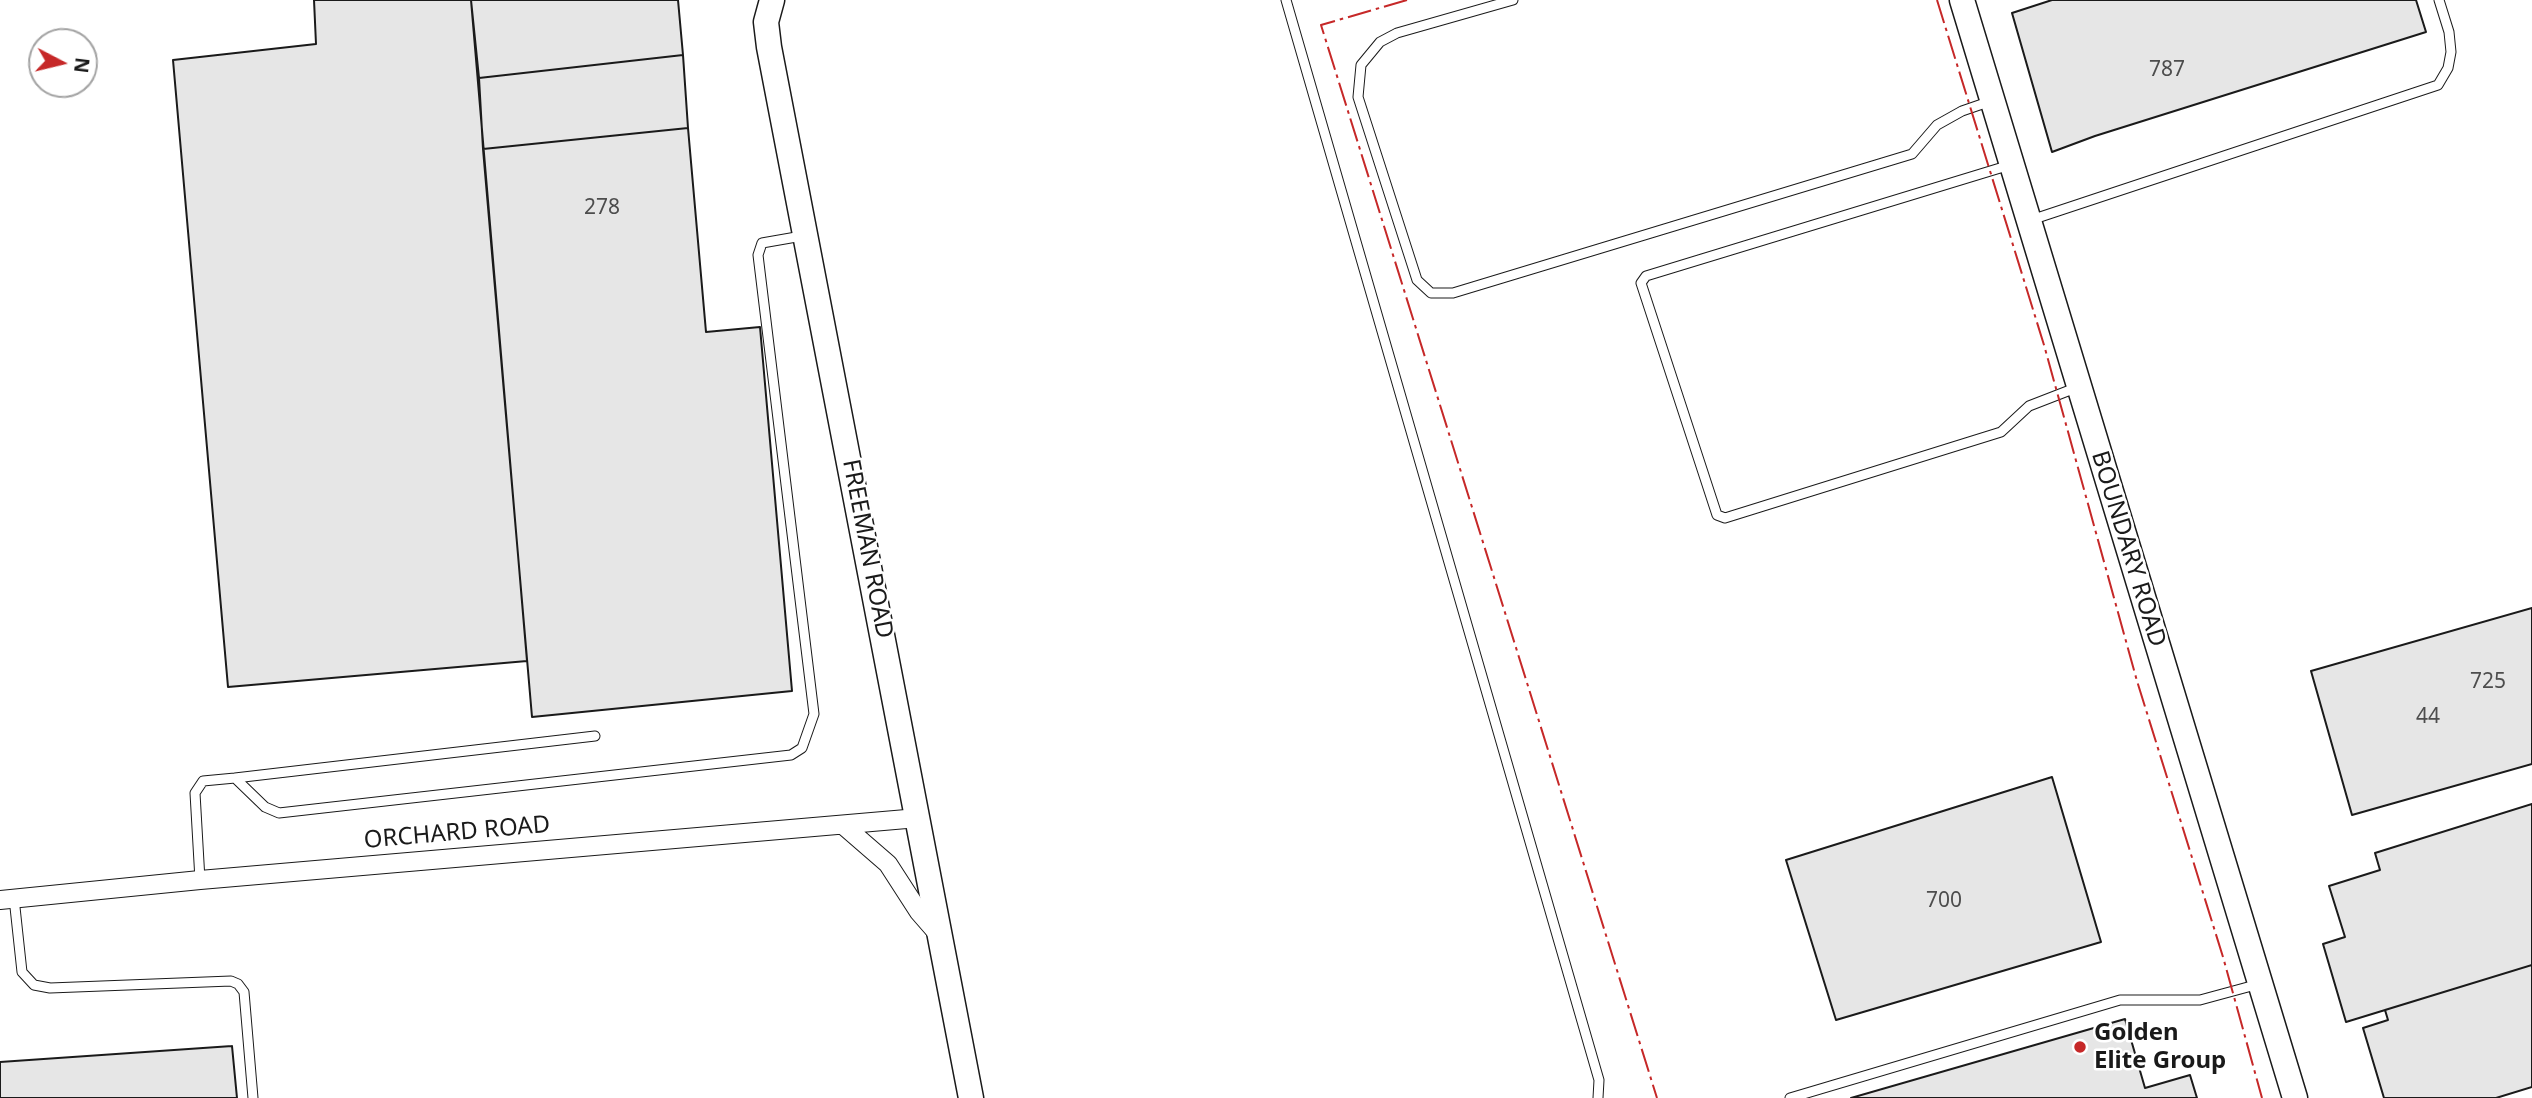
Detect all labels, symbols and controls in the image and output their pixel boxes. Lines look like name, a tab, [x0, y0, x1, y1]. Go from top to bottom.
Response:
north arrow	[28, 28, 98, 98]
text: N	[68, 56, 96, 75]
house number: 787	[2149, 57, 2185, 83]
house number: 278	[584, 195, 620, 221]
street label: BOUNDARY ROAD	[2085, 448, 2171, 650]
street label: FREEMAN ROAD	[836, 457, 898, 641]
house number: 725	[2470, 669, 2506, 695]
house number: 44	[2416, 704, 2440, 730]
street label: ORCHARD ROAD	[363, 811, 551, 855]
house number: 700	[1926, 888, 1962, 914]
place label: Golden Elite Group	[2094, 1019, 2226, 1075]
marker: Golden Elite Group	[2072, 1039, 2088, 1055]

